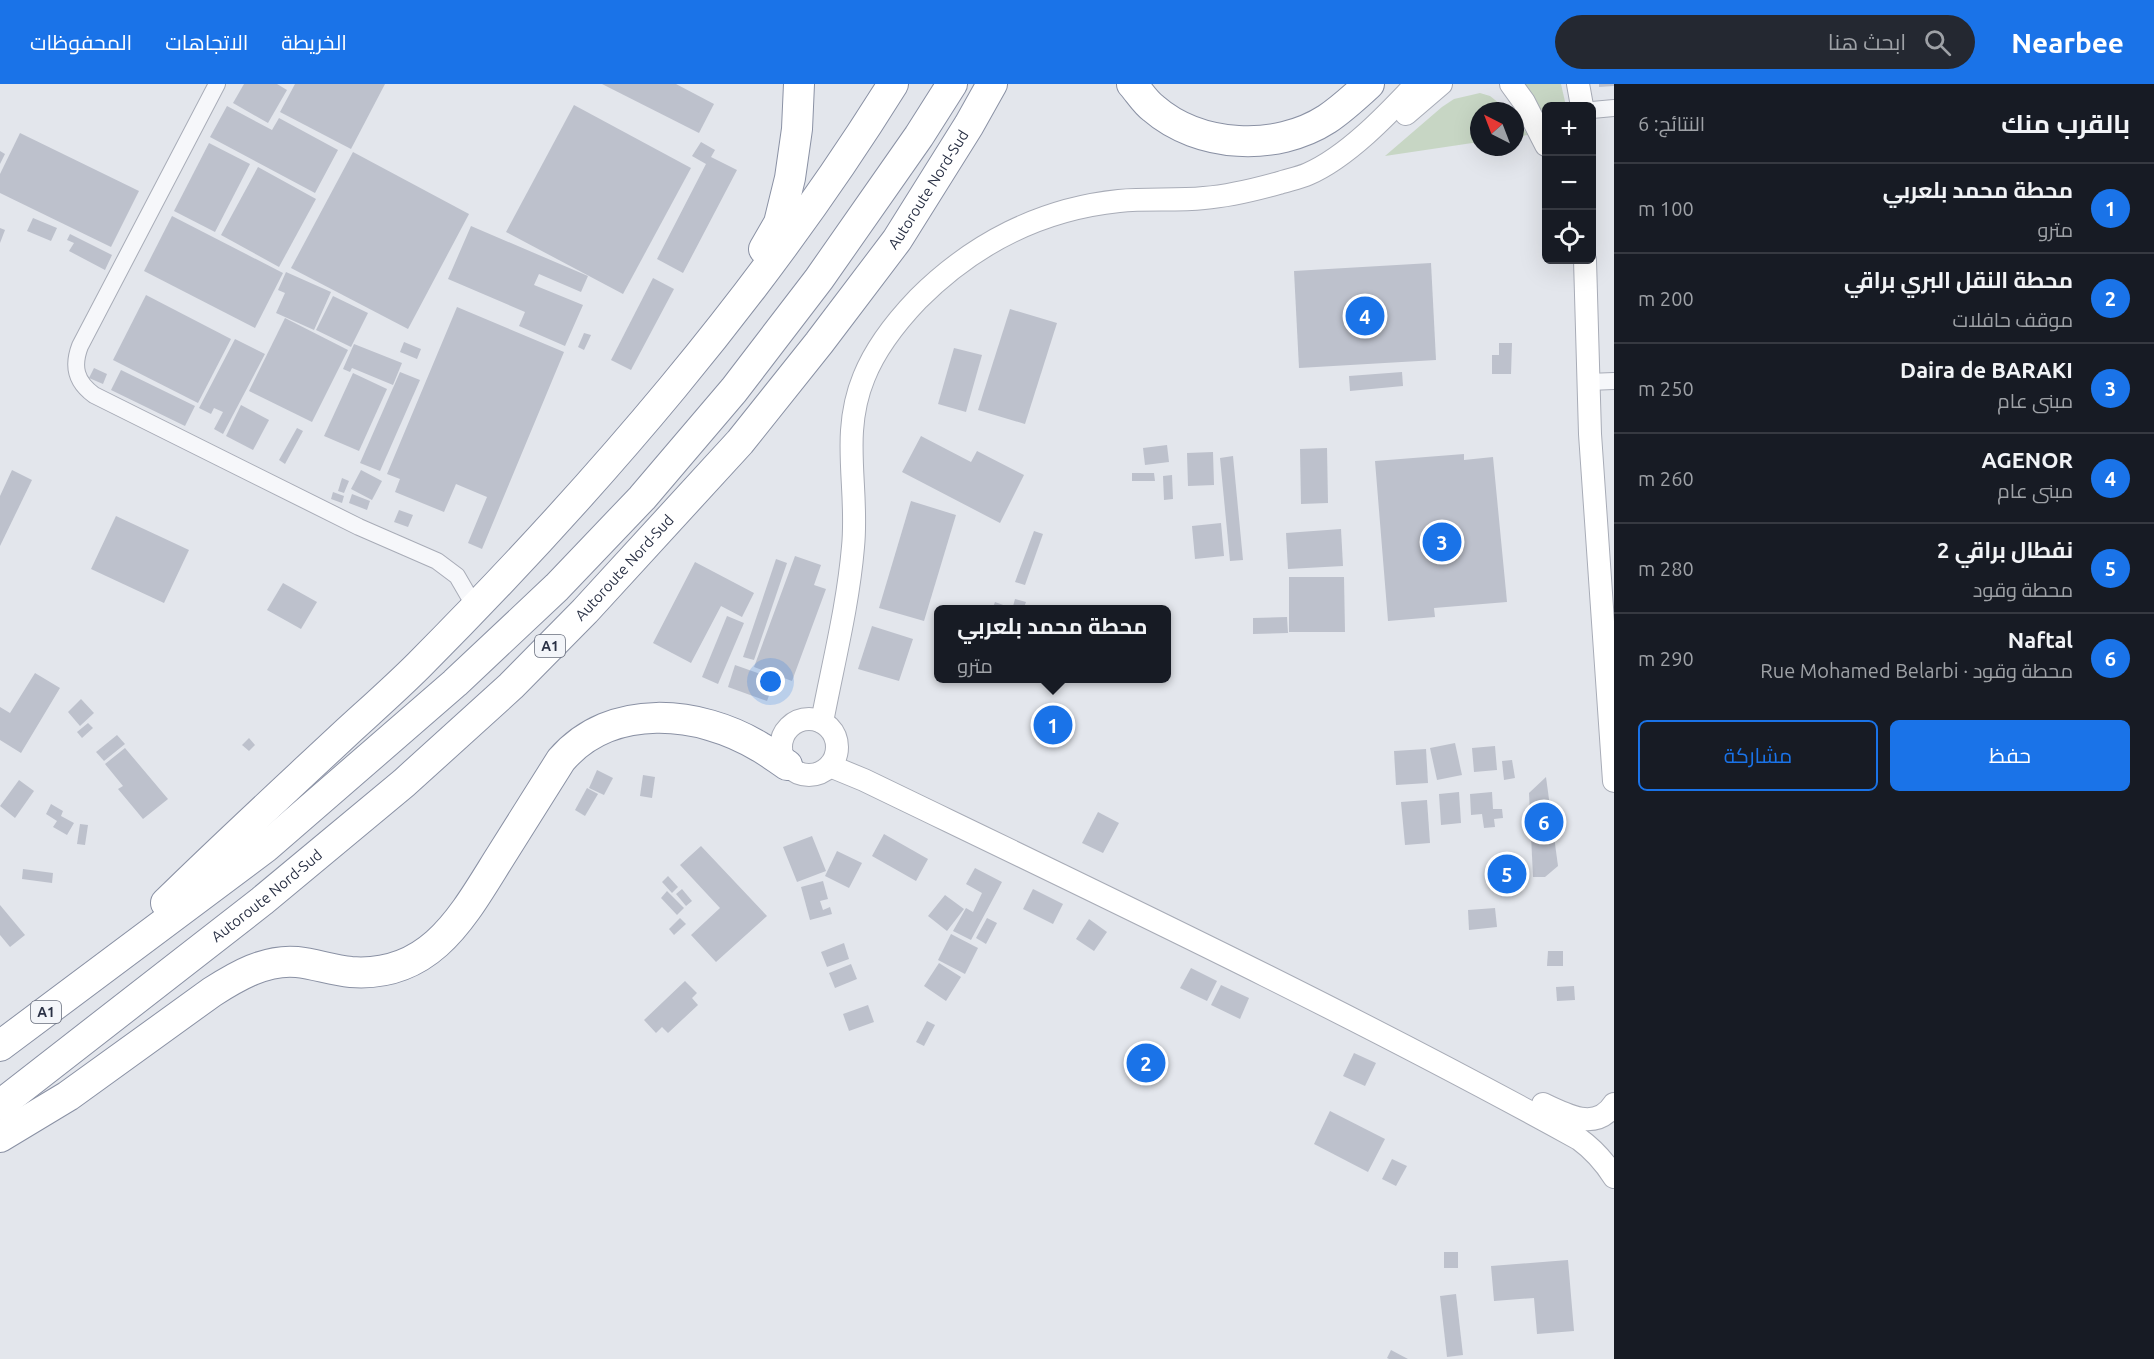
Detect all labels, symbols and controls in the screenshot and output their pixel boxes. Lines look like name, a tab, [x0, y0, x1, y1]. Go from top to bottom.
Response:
search box	[1555, 15, 1975, 69]
icon: search	[1921, 26, 1954, 59]
text: Nearbee	[2011, 27, 2124, 58]
text: ابحث هنا	[1828, 29, 1906, 54]
text: المحفوظات	[30, 30, 132, 54]
text: الاتجاهات	[165, 30, 248, 54]
text: الخريطة	[281, 30, 347, 54]
north arrow	[1470, 102, 1524, 156]
map controls	[1542, 102, 1596, 264]
button: +	[1542, 102, 1596, 156]
text: بالقرب منك	[2001, 109, 2130, 138]
text: النتائج: 6	[1638, 112, 1705, 135]
street label: Autoroute Nord-Sud	[884, 127, 972, 252]
button: −	[1542, 156, 1596, 210]
text: محطة محمد بلعربي	[1883, 177, 2073, 202]
text: 100 m	[1638, 197, 1694, 220]
text: 1	[2105, 197, 2116, 220]
button: locate	[1542, 210, 1596, 264]
text: مترو	[2037, 218, 2073, 241]
text: محطة النقل البري براقي	[1844, 267, 2073, 292]
text: 200 m	[1638, 287, 1694, 310]
text: 2	[2105, 287, 2116, 310]
pin: 4	[1346, 294, 1384, 338]
text: موقف حافلات	[1952, 308, 2073, 331]
text: Daira de BARAKI	[1900, 357, 2073, 382]
text: 250 m	[1638, 377, 1694, 400]
text: 3	[2105, 377, 2116, 400]
text: مبنى عام	[1997, 389, 2073, 412]
text: AGENOR	[1982, 447, 2073, 472]
text: 260 m	[1638, 467, 1694, 490]
text: 4	[2105, 467, 2116, 490]
text: مبنى عام	[1997, 479, 2073, 502]
street label: Autoroute Nord-Sud	[572, 511, 677, 624]
pin: 3	[1422, 520, 1462, 564]
text: نفطال براقي 2	[1937, 537, 2073, 562]
text: 280 m	[1638, 557, 1694, 580]
text: 5	[2105, 557, 2116, 580]
text: محطة وقود	[1973, 578, 2073, 601]
popup	[934, 605, 1171, 683]
text: محطة محمد بلعربي	[957, 613, 1148, 638]
text: Naftal	[2008, 627, 2073, 652]
road number: A1	[535, 635, 565, 657]
text: 290 m	[1638, 647, 1694, 670]
text: 6	[2105, 647, 2116, 670]
text: مترو	[957, 654, 993, 677]
text: محطة وقود · Rue Mohamed Belarbi	[1760, 659, 2073, 682]
your location	[756, 667, 785, 696]
pin: 1	[1034, 702, 1072, 748]
button: مشاركة	[1638, 720, 1878, 791]
button: حفظ	[1890, 720, 2130, 791]
pin: 6	[1524, 800, 1564, 844]
street label: Autoroute Nord-Sud	[208, 846, 325, 945]
pin: 5	[1488, 852, 1526, 896]
road number: A1	[31, 1001, 61, 1023]
pin: 2	[1126, 1040, 1166, 1086]

